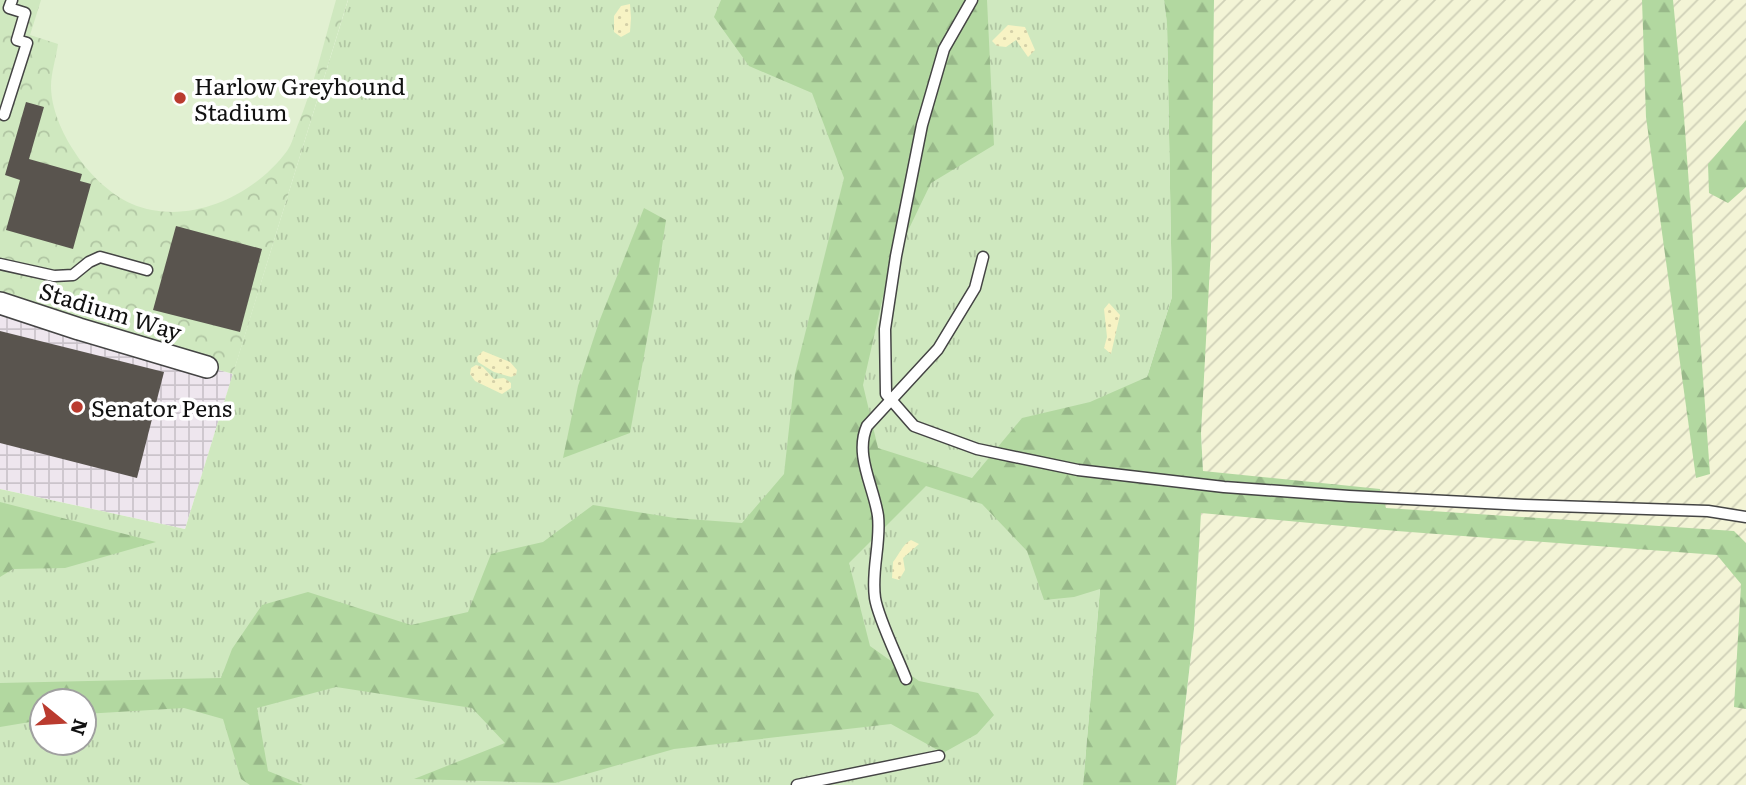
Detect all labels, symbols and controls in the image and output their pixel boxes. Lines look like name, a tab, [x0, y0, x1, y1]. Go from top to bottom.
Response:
place label: Harlow Greyhound Stadium	[194, 68, 405, 128]
marker: Harlow Greyhound Stadium	[172, 90, 188, 106]
street label: Stadium Way	[36, 272, 187, 348]
place label: Senator Pens	[91, 390, 232, 424]
marker: Senator Pens	[69, 399, 85, 415]
north arrow	[28, 687, 98, 757]
text: N	[64, 716, 96, 740]

